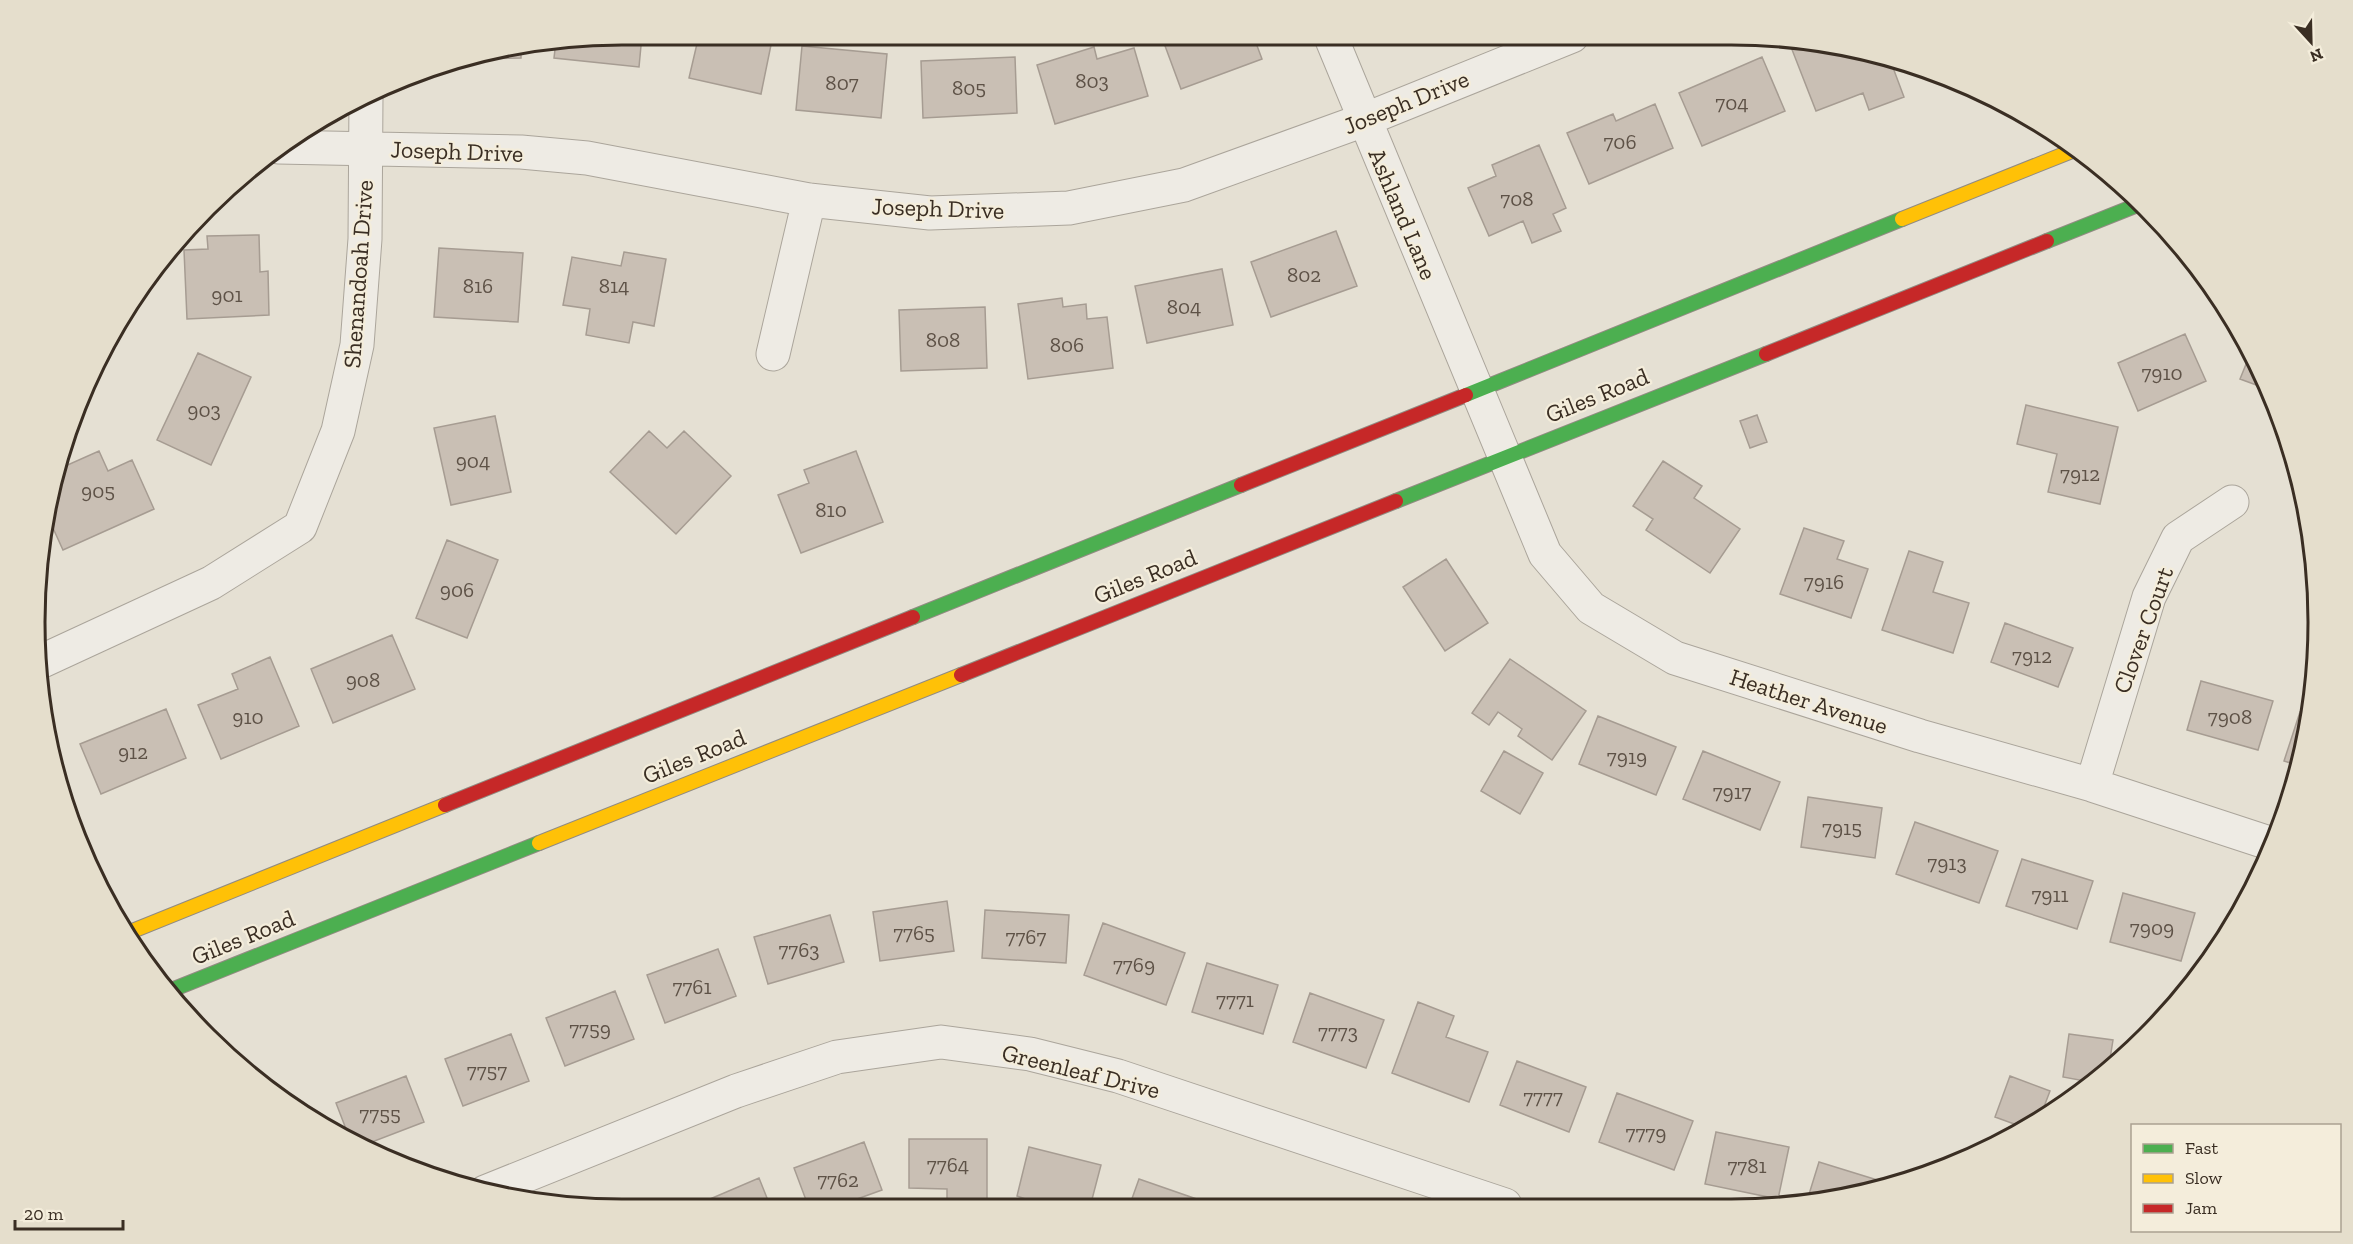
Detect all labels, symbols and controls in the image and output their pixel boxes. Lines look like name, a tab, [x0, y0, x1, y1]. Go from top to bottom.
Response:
north arrow	[2281, 12, 2341, 72]
text: N	[2307, 44, 2326, 67]
street label: Joseph Drive	[1339, 64, 1473, 140]
house number: 803	[1075, 68, 1109, 93]
house number: 807	[825, 70, 859, 95]
house number: 805	[952, 75, 986, 100]
house number: 704	[1715, 90, 1749, 115]
house number: 706	[1603, 129, 1637, 154]
street label: Joseph Drive	[390, 134, 524, 168]
street label: Ashland Lane	[1362, 144, 1444, 284]
street label: Shenandoah Drive	[337, 179, 379, 369]
house number: 708	[1500, 186, 1534, 211]
street label: Joseph Drive	[871, 191, 1005, 225]
house number: 802	[1287, 262, 1321, 287]
house number: 816	[463, 273, 493, 298]
house number: 814	[599, 273, 629, 298]
house number: 901	[211, 282, 243, 307]
house number: 804	[1167, 294, 1201, 319]
house number: 808	[926, 327, 960, 352]
house number: 806	[1050, 332, 1084, 357]
house number: 7910	[2141, 360, 2183, 385]
street label: Giles Road	[1541, 361, 1653, 429]
house number: 903	[187, 397, 221, 422]
house number: 904	[456, 448, 490, 473]
house number: 7912	[2060, 461, 2100, 486]
house number: 905	[81, 478, 115, 503]
house number: 810	[815, 497, 847, 522]
street label: Giles Road	[1089, 542, 1201, 610]
street label: Clover Court	[2107, 563, 2179, 697]
house number: 7916	[1804, 569, 1844, 594]
house number: 906	[440, 577, 474, 602]
house number: 7912	[2012, 643, 2052, 668]
street label: Heather Avenue	[1726, 662, 1892, 740]
house number: 908	[346, 667, 380, 692]
house number: 910	[232, 704, 264, 729]
house number: 7908	[2208, 704, 2252, 729]
street label: Giles Road	[638, 722, 750, 790]
house number: 912	[118, 739, 148, 764]
house number: 7919	[1607, 744, 1647, 769]
house number: 7917	[1713, 779, 1751, 804]
house number: 7915	[1822, 815, 1862, 840]
house number: 7913	[1927, 850, 1967, 875]
house number: 7911	[2031, 882, 2069, 907]
street label: Giles Road	[187, 903, 299, 971]
house number: 7909	[2130, 915, 2174, 940]
house number: 7765	[893, 920, 935, 945]
house number: 7767	[1006, 924, 1047, 949]
house number: 7763	[778, 937, 820, 962]
house number: 7769	[1113, 952, 1155, 977]
house number: 7761	[672, 974, 712, 999]
house number: 7771	[1216, 987, 1254, 1012]
house number: 7759	[569, 1016, 611, 1041]
house number: 7773	[1318, 1019, 1358, 1044]
street label: Greenleaf Drive	[999, 1037, 1163, 1105]
house number: 7757	[467, 1058, 507, 1083]
house number: 7777	[1523, 1084, 1563, 1109]
house number: 7755	[359, 1101, 401, 1126]
house number: 7779	[1626, 1120, 1666, 1145]
legend	[2131, 1124, 2341, 1232]
text: Fast	[2185, 1137, 2218, 1159]
house number: 7764	[927, 1152, 969, 1177]
house number: 7781	[1727, 1153, 1767, 1178]
house number: 7762	[817, 1167, 859, 1192]
text: Slow	[2185, 1167, 2222, 1189]
scale bar	[15, 1193, 123, 1231]
text: Jam	[2185, 1197, 2217, 1219]
text: 20 m	[24, 1203, 64, 1225]

